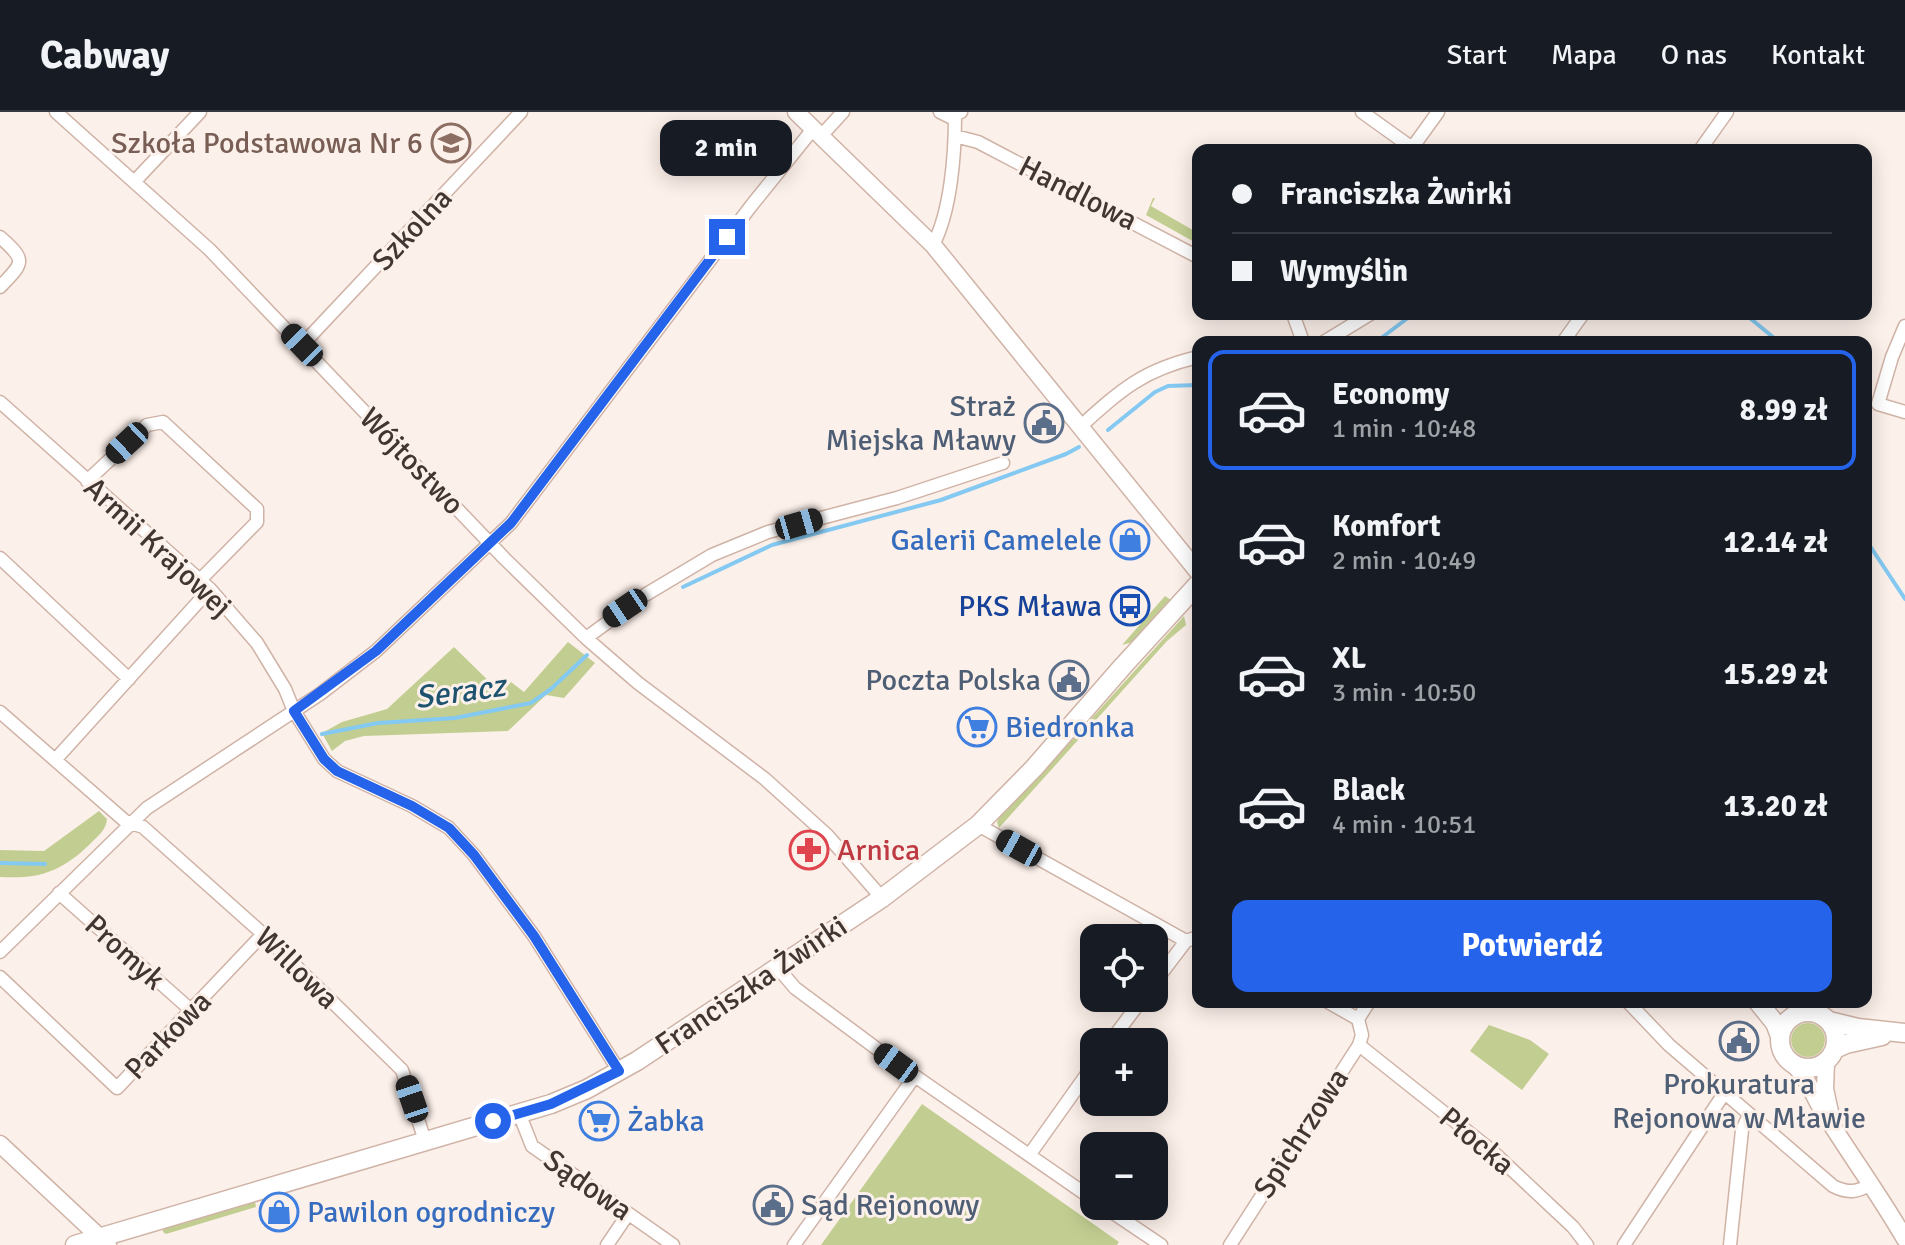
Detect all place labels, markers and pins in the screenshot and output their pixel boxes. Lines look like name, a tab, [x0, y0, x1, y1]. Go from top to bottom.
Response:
school or university icon: Szkoła Podstawowa Nr 6	[430, 122, 472, 164]
place label: Szkoła Podstawowa Nr 6	[111, 125, 423, 162]
place label: Straż Miejska Mławy	[825, 388, 1016, 459]
public building icon: Straż Miejska Mławy	[1023, 402, 1065, 444]
shop icon: Galerii Camelele	[1109, 519, 1151, 561]
place label: Galerii Camelele	[890, 522, 1102, 559]
bus stop icon: PKS Mława	[1109, 585, 1151, 627]
place label: PKS Mława	[958, 588, 1102, 625]
public building icon: Poczta Polska	[1048, 659, 1090, 701]
place label: Poczta Polska	[865, 662, 1041, 699]
supermarket icon: Biedronka	[956, 706, 998, 748]
place label: Biedronka	[1005, 709, 1135, 746]
pharmacy icon: Arnica	[788, 829, 830, 871]
place label: Arnica	[837, 832, 920, 869]
public building icon: Prokuratura Rejonowa w Mławie	[1718, 1020, 1760, 1062]
place label: Prokuratura Rejonowa w Mławie	[1612, 1066, 1866, 1137]
supermarket icon: Żabka	[578, 1100, 620, 1142]
place label: Żabka	[627, 1103, 705, 1140]
public building icon: Sąd Rejonowy	[752, 1184, 794, 1226]
place label: Sąd Rejonowy	[801, 1187, 979, 1224]
shop icon: Pawilon ogrodniczy	[258, 1191, 300, 1233]
place label: Pawilon ogrodniczy	[307, 1194, 555, 1231]

